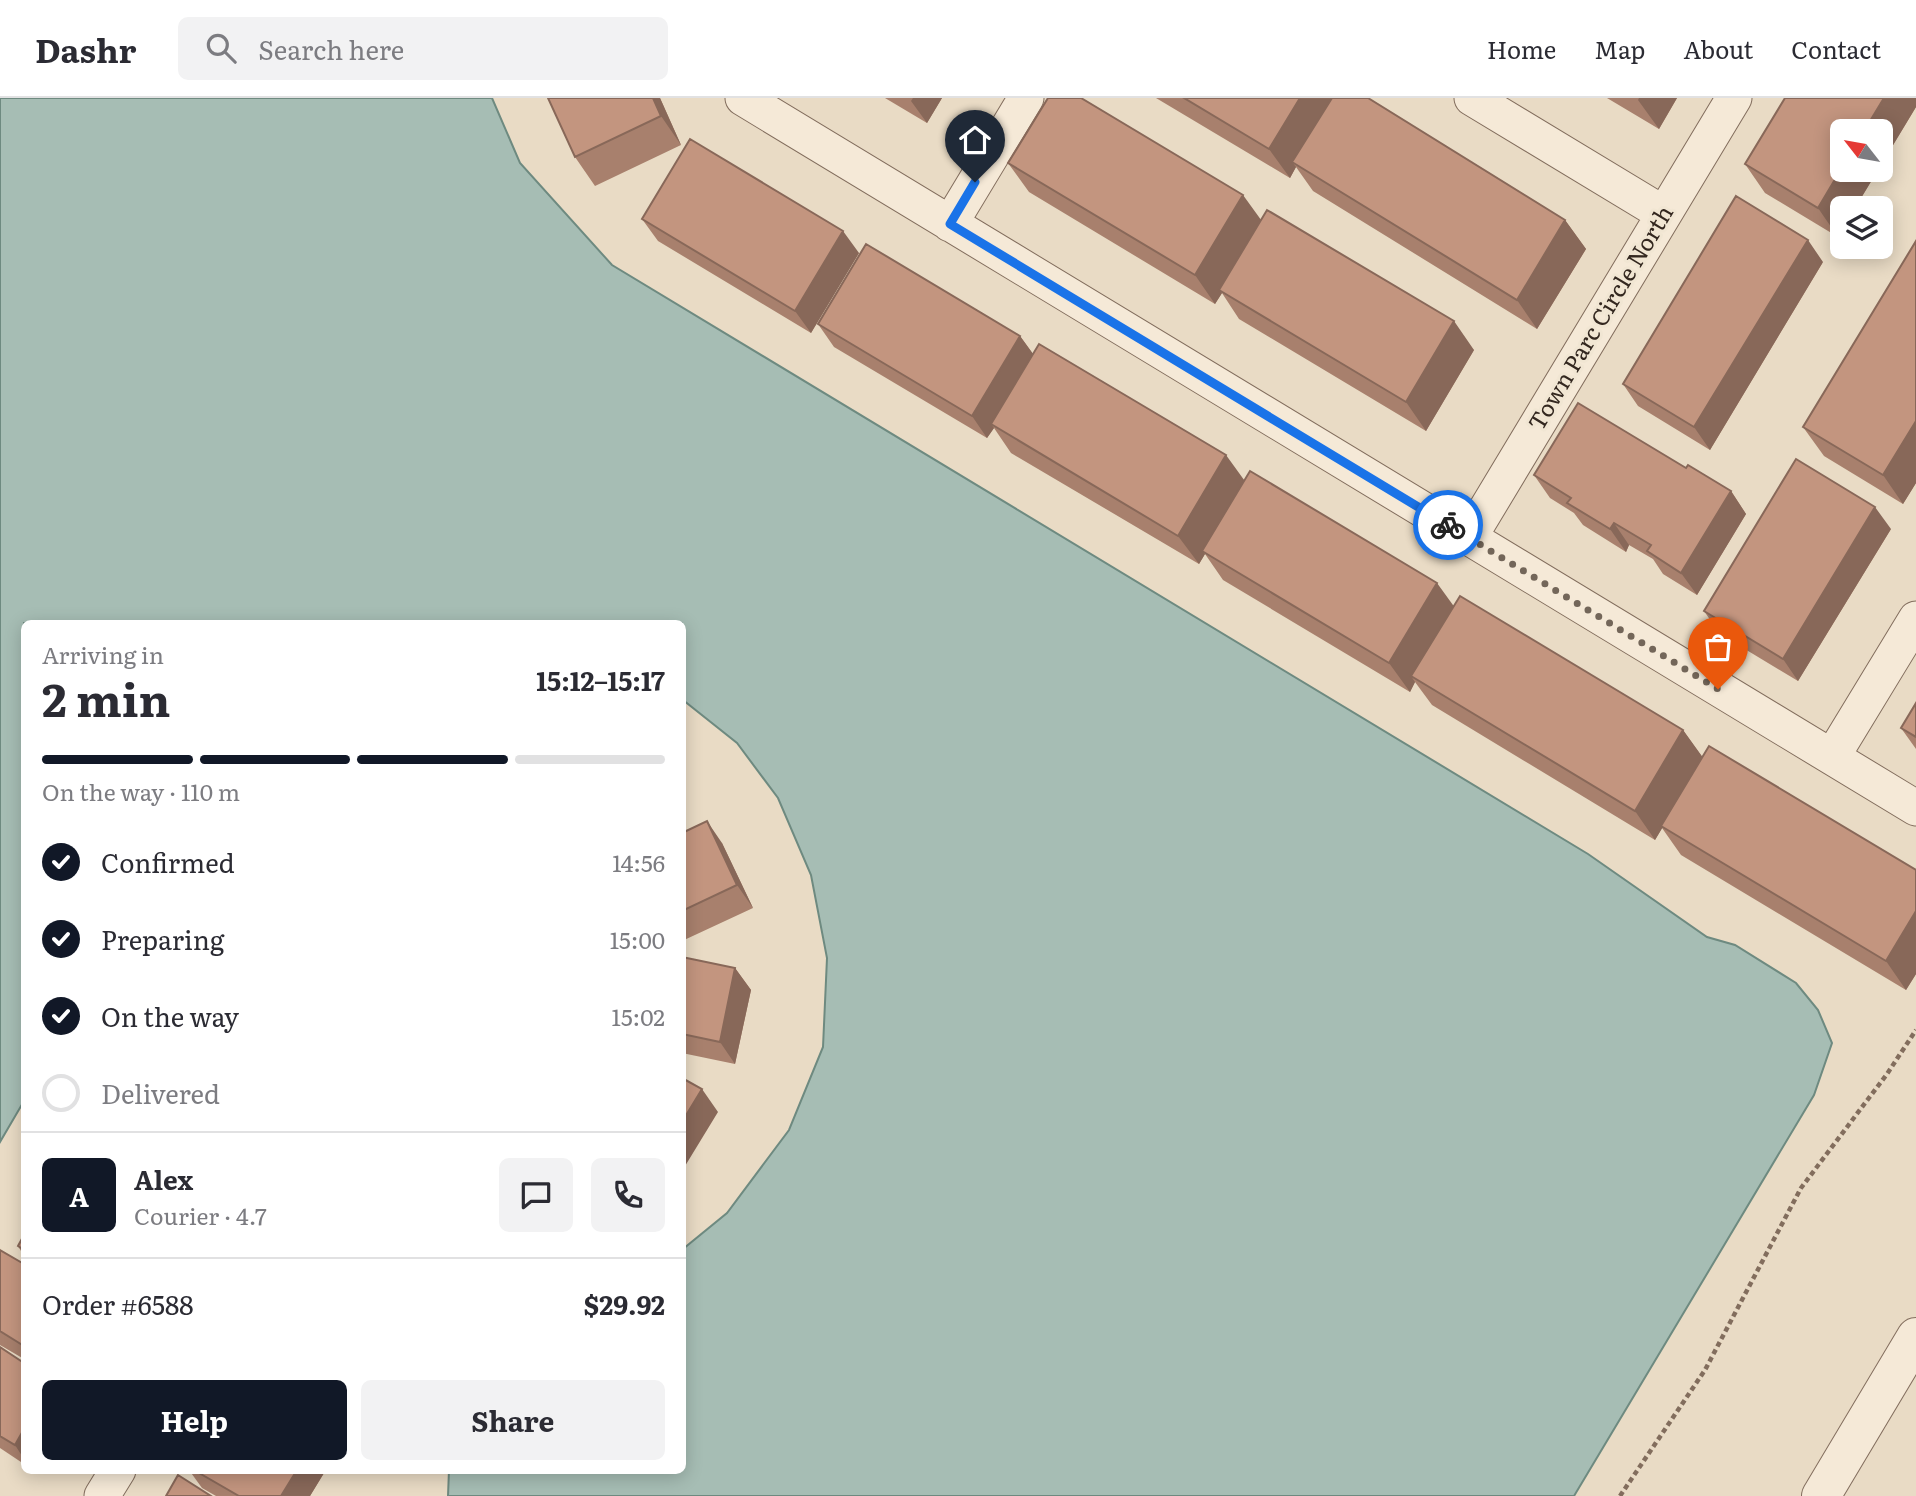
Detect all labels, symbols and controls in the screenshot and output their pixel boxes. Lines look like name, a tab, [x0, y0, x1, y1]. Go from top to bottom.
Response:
search box	[178, 17, 668, 80]
text: Dashr	[35, 24, 136, 73]
icon: search	[202, 29, 240, 67]
text: Search here	[258, 29, 404, 68]
text: Home	[1487, 31, 1556, 66]
text: Map	[1594, 31, 1645, 66]
text: About	[1683, 31, 1753, 66]
text: Contact	[1791, 31, 1881, 66]
pin	[945, 110, 1005, 182]
north arrow	[1830, 119, 1894, 182]
map controls	[1830, 119, 1893, 259]
icon: home	[956, 121, 994, 159]
button: layers	[1830, 196, 1893, 259]
street label: Town Parc Circle North	[1518, 198, 1680, 436]
courier	[1413, 490, 1483, 560]
icon: bike	[1429, 506, 1467, 544]
pin	[1688, 617, 1748, 689]
icon: bag	[1699, 628, 1737, 666]
text: Arriving in	[42, 637, 164, 671]
text: 15:12–15:17	[536, 660, 665, 699]
text: 2 min	[42, 663, 171, 731]
text: On the way · 110 m	[42, 774, 240, 808]
text: Confirmed	[101, 842, 235, 881]
icon: check	[42, 843, 80, 881]
text: 14:56	[612, 845, 665, 879]
text: Preparing	[101, 919, 224, 958]
icon: check	[42, 920, 80, 958]
text: 15:00	[610, 922, 665, 956]
text: On the way	[101, 996, 239, 1035]
icon: check	[42, 997, 80, 1035]
text: 15:02	[612, 999, 665, 1033]
text: Delivered	[101, 1073, 220, 1112]
button: chat	[499, 1158, 573, 1232]
button: phone	[591, 1158, 665, 1232]
text: Alex	[134, 1159, 193, 1198]
text: A	[69, 1176, 89, 1215]
text: Courier · 4.7	[134, 1198, 267, 1232]
text: Order #6588	[42, 1284, 194, 1323]
text: $29.92	[584, 1284, 665, 1323]
button: Help	[42, 1380, 347, 1460]
button: Share	[361, 1380, 665, 1460]

